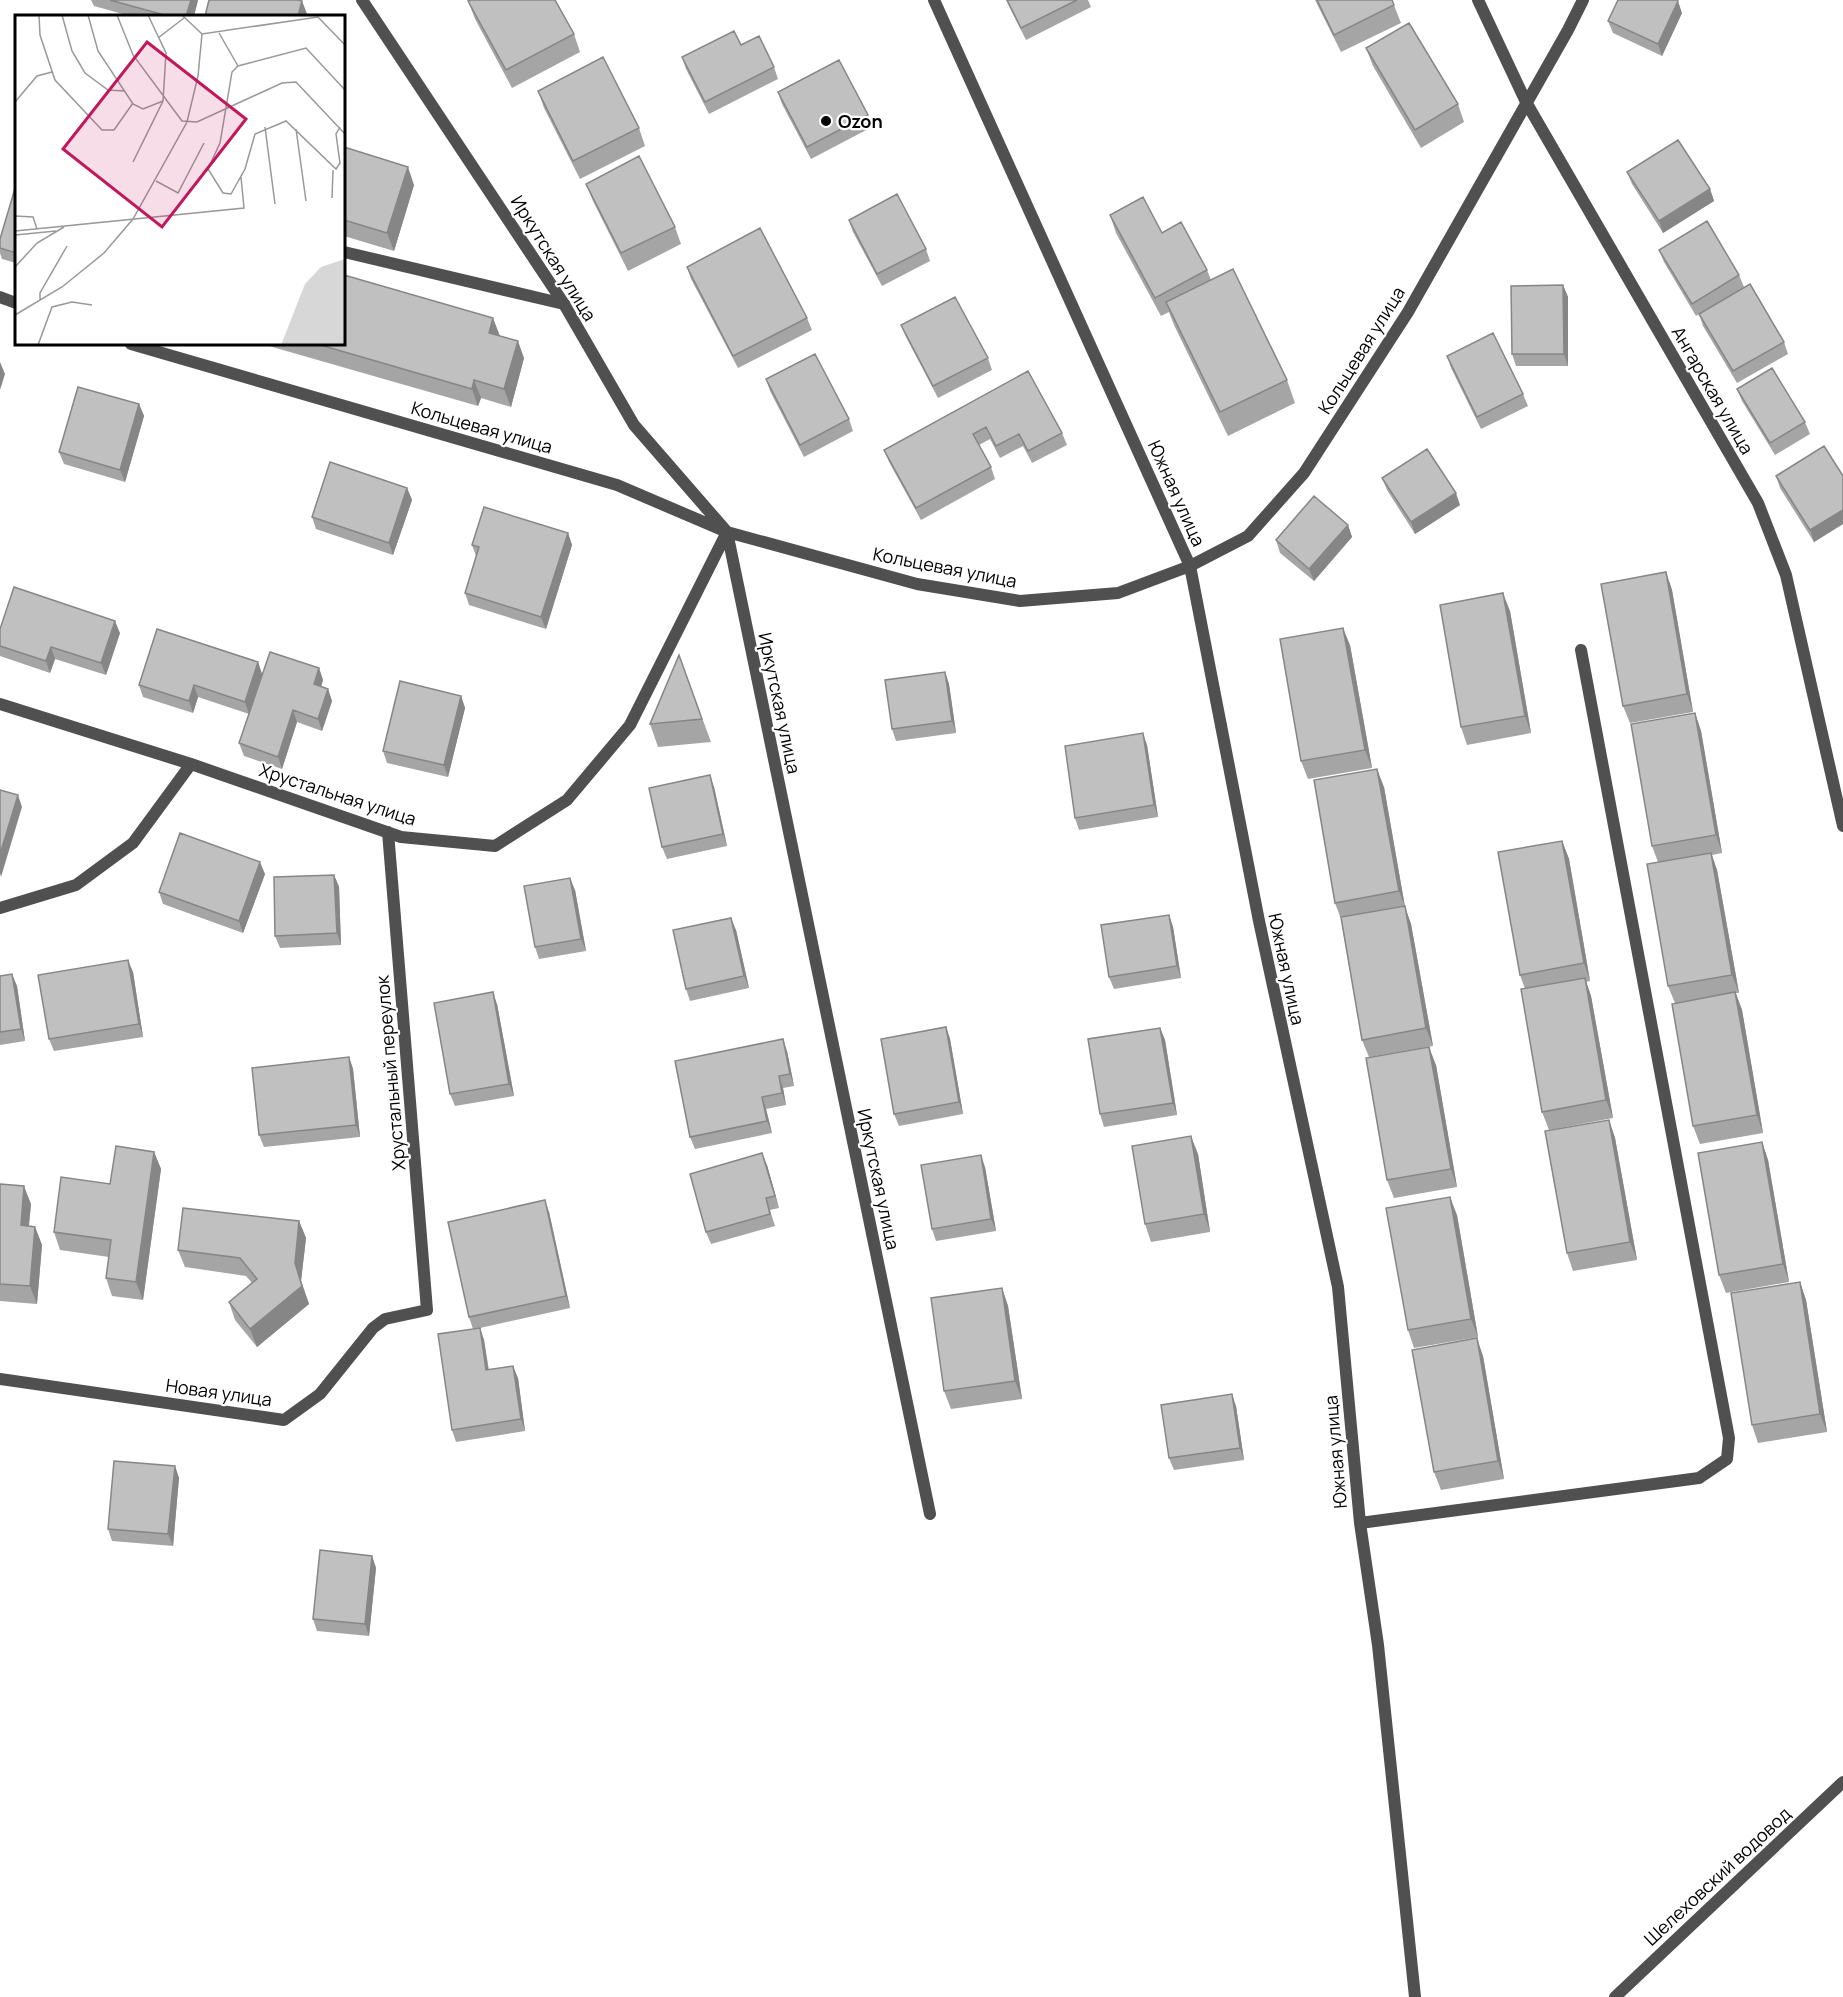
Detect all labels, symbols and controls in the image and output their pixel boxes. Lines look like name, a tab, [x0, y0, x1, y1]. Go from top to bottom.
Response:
inset map	[15, 15, 345, 345]
place label: Ozon	[838, 109, 883, 133]
marker: Ozon	[819, 114, 833, 128]
street label: Иркутская улица	[506, 191, 602, 325]
street label: Кольцевая улица	[1312, 282, 1410, 418]
street label: Ангарская улица	[1667, 322, 1759, 458]
street label: Кольцевая улица	[409, 395, 555, 459]
street label: Южная улица	[1143, 436, 1211, 550]
street label: Кольцевая улица	[871, 541, 1019, 593]
street label: Иркутская улица	[753, 630, 807, 776]
street label: Хрустальная улица	[257, 757, 419, 831]
street label: Южная улица	[1263, 911, 1311, 1027]
street label: Хрустальный переулок	[369, 973, 410, 1172]
street label: Иркутская улица	[852, 1106, 906, 1252]
street label: Новая улица	[164, 1373, 274, 1411]
street label: Южная улица	[1318, 1394, 1352, 1510]
street label: Шелеховский водовод	[1638, 1801, 1796, 1950]

